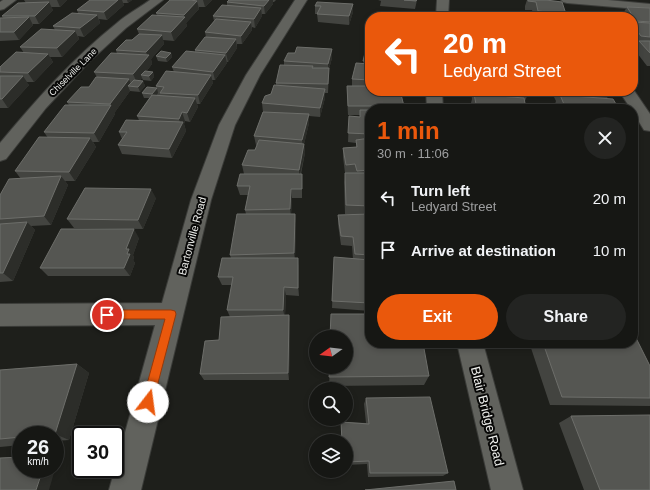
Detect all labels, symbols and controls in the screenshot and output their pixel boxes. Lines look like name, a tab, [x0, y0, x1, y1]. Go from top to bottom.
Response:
icon: left	[377, 28, 429, 80]
text: 20 m	[443, 28, 507, 59]
street label: Chiselville Lane	[47, 46, 99, 98]
text: Ledyard Street	[443, 61, 561, 81]
text: 1 min	[377, 117, 440, 144]
button: close	[584, 117, 626, 159]
text: 30 m · 11:06	[377, 146, 449, 161]
text: Turn left	[411, 182, 470, 199]
icon: left	[377, 187, 399, 209]
text: 20 m	[593, 190, 626, 207]
street label: Bartonville Road	[176, 195, 208, 277]
text: Ledyard Street	[411, 199, 496, 214]
icon: arrive	[377, 239, 399, 261]
text: Arrive at destination	[411, 242, 556, 259]
text: 10 m	[593, 242, 626, 259]
button: Exit	[377, 294, 498, 340]
button: Share	[506, 294, 626, 340]
pin	[90, 298, 124, 332]
icon: arrive	[96, 304, 118, 326]
north arrow	[309, 330, 353, 374]
map controls	[309, 330, 353, 478]
street label: Blair Bridge Road	[468, 365, 507, 467]
position arrow	[127, 381, 169, 423]
button: search	[309, 382, 353, 426]
speed limit sign: 30	[72, 426, 124, 478]
button: layers	[309, 434, 353, 478]
text: 26	[27, 436, 49, 458]
text: km/h	[27, 456, 49, 467]

